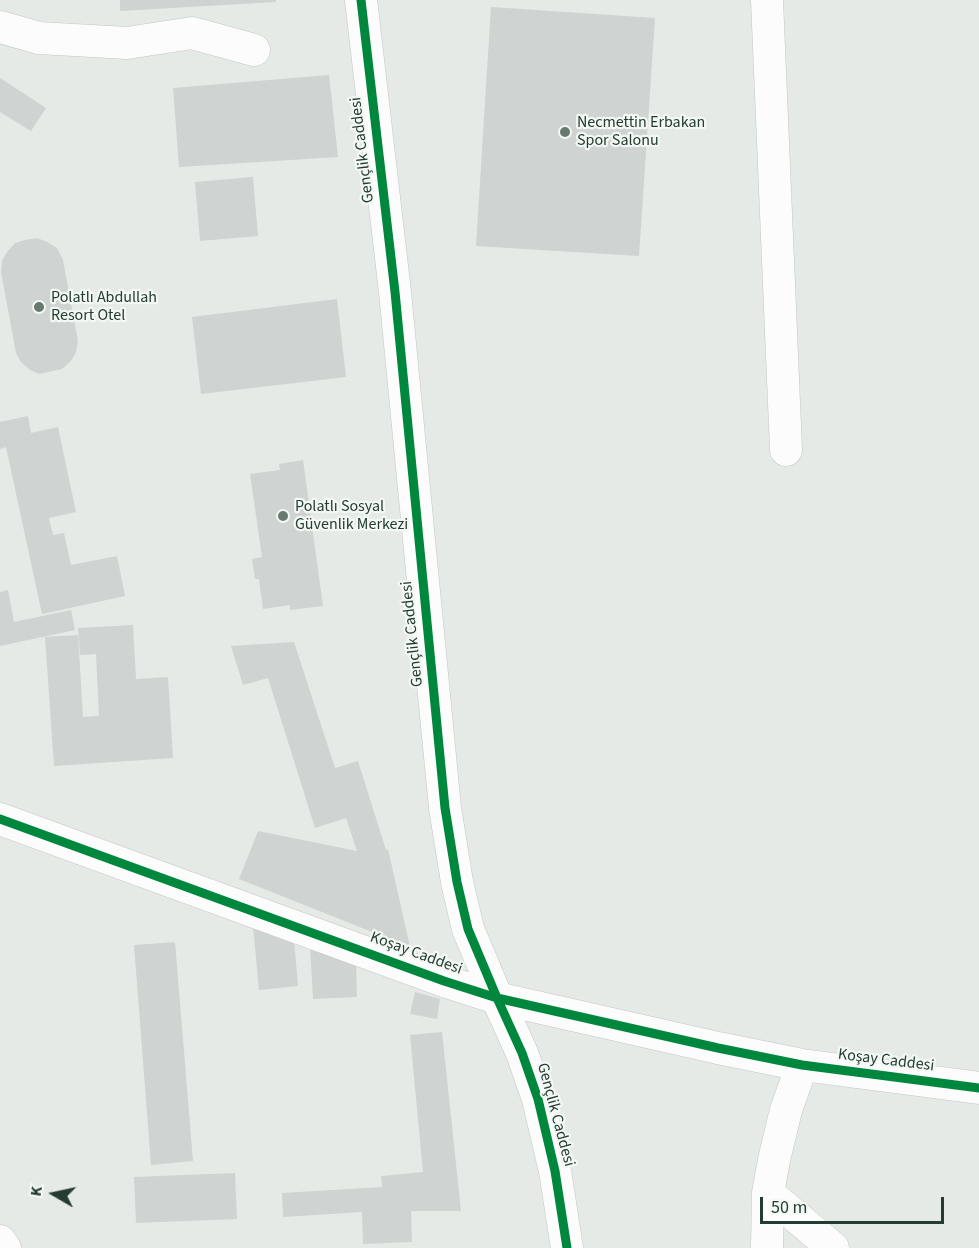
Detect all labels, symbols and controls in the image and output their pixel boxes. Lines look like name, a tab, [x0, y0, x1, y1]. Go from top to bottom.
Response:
street label: Gençlik Caddesi	[347, 96, 379, 204]
place label: Necmettin Erbakan Spor Salonu	[577, 113, 705, 151]
marker: Necmettin Erbakan Spor Salonu	[558, 125, 572, 139]
place label: Polatlı Abdullah Resort Otel	[51, 288, 157, 326]
marker: Polatlı Abdullah Resort Otel	[32, 300, 46, 314]
place label: Polatlı Sosyal Güvenlik Merkezi	[295, 497, 408, 535]
marker: Polatlı Sosyal Güvenlik Merkezi	[276, 509, 290, 523]
street label: Gençlik Caddesi	[398, 580, 428, 688]
street label: Koşay Caddesi	[367, 928, 465, 980]
street label: Koşay Caddesi	[837, 1046, 935, 1076]
street label: Gençlik Caddesi	[532, 1061, 578, 1169]
north arrow	[24, 1164, 84, 1224]
text: K	[25, 1185, 48, 1198]
scale bar	[763, 1185, 948, 1223]
text: 50 m	[771, 1195, 807, 1220]

